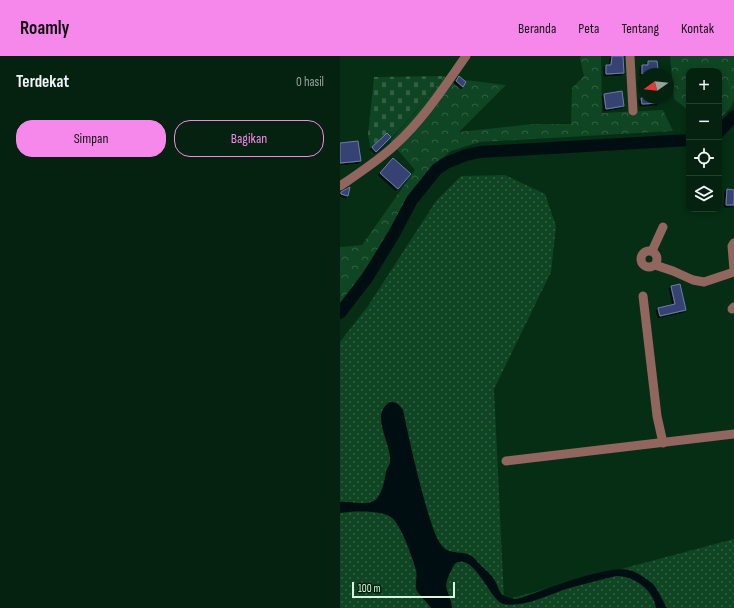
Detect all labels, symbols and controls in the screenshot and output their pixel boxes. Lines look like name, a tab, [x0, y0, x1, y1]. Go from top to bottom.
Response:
text: Roamly	[20, 17, 70, 40]
text: Beranda	[518, 20, 556, 37]
text: Peta	[578, 20, 599, 37]
text: Tentang	[621, 20, 659, 37]
text: Kontak	[681, 20, 714, 37]
north arrow	[638, 68, 674, 104]
map controls	[686, 68, 722, 212]
button: +	[686, 68, 722, 104]
text: Terdekat	[16, 72, 69, 92]
text: 0 hasil	[296, 74, 324, 90]
button: −	[686, 104, 722, 140]
button: Simpan	[16, 120, 166, 157]
button: Bagikan	[174, 120, 324, 157]
button: locate	[686, 140, 722, 176]
button: layers	[686, 176, 722, 212]
scale bar	[352, 580, 455, 599]
text: 100 m	[358, 582, 380, 595]

